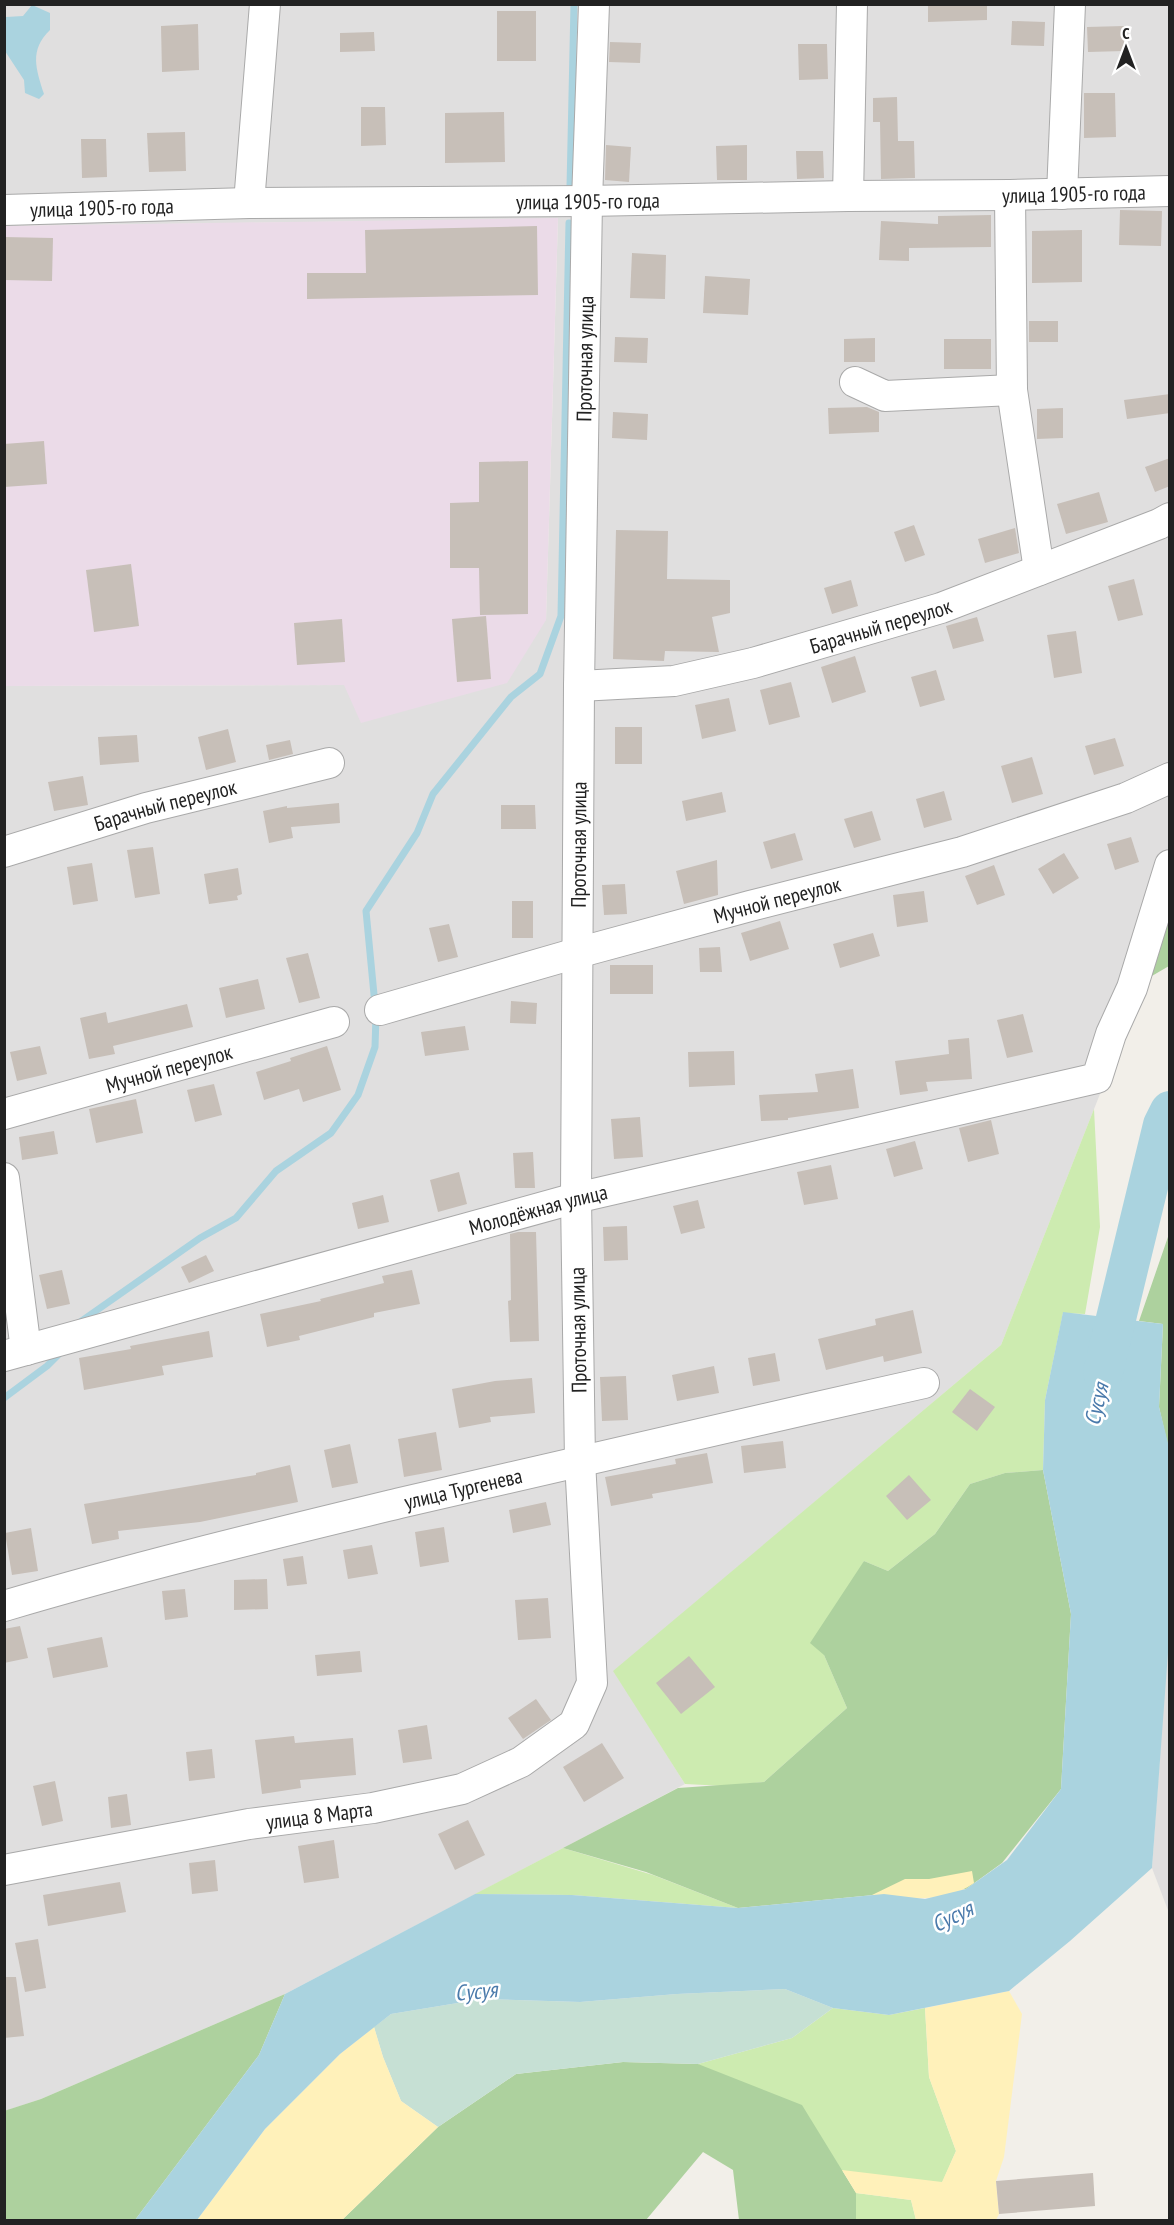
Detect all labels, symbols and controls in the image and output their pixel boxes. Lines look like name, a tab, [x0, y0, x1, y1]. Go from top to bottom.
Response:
north arrow	[1096, 18, 1156, 78]
text: С	[1122, 23, 1130, 43]
street label: улица 1905-го года	[1002, 178, 1146, 209]
street label: улица 1905-го года	[516, 186, 660, 215]
street label: улица 1905-го года	[30, 192, 174, 223]
street label: Проточная улица	[570, 295, 599, 422]
street label: Барачный переулок	[806, 592, 955, 659]
street label: Барачный переулок	[91, 773, 239, 837]
street label: Проточная улица	[564, 781, 592, 908]
street label: Мучной переулок	[710, 870, 843, 929]
street label: Мучной переулок	[102, 1038, 235, 1099]
street label: Молодёжная улица	[466, 1178, 610, 1240]
street label: Проточная улица	[563, 1267, 593, 1393]
water label: Сусуя	[1078, 1378, 1115, 1428]
street label: улица Тургенева	[401, 1461, 525, 1515]
street label: улица 8 Марта	[264, 1795, 374, 1835]
water label: Сусуя	[927, 1893, 979, 1938]
water label: Сусуя	[454, 1975, 501, 2007]

